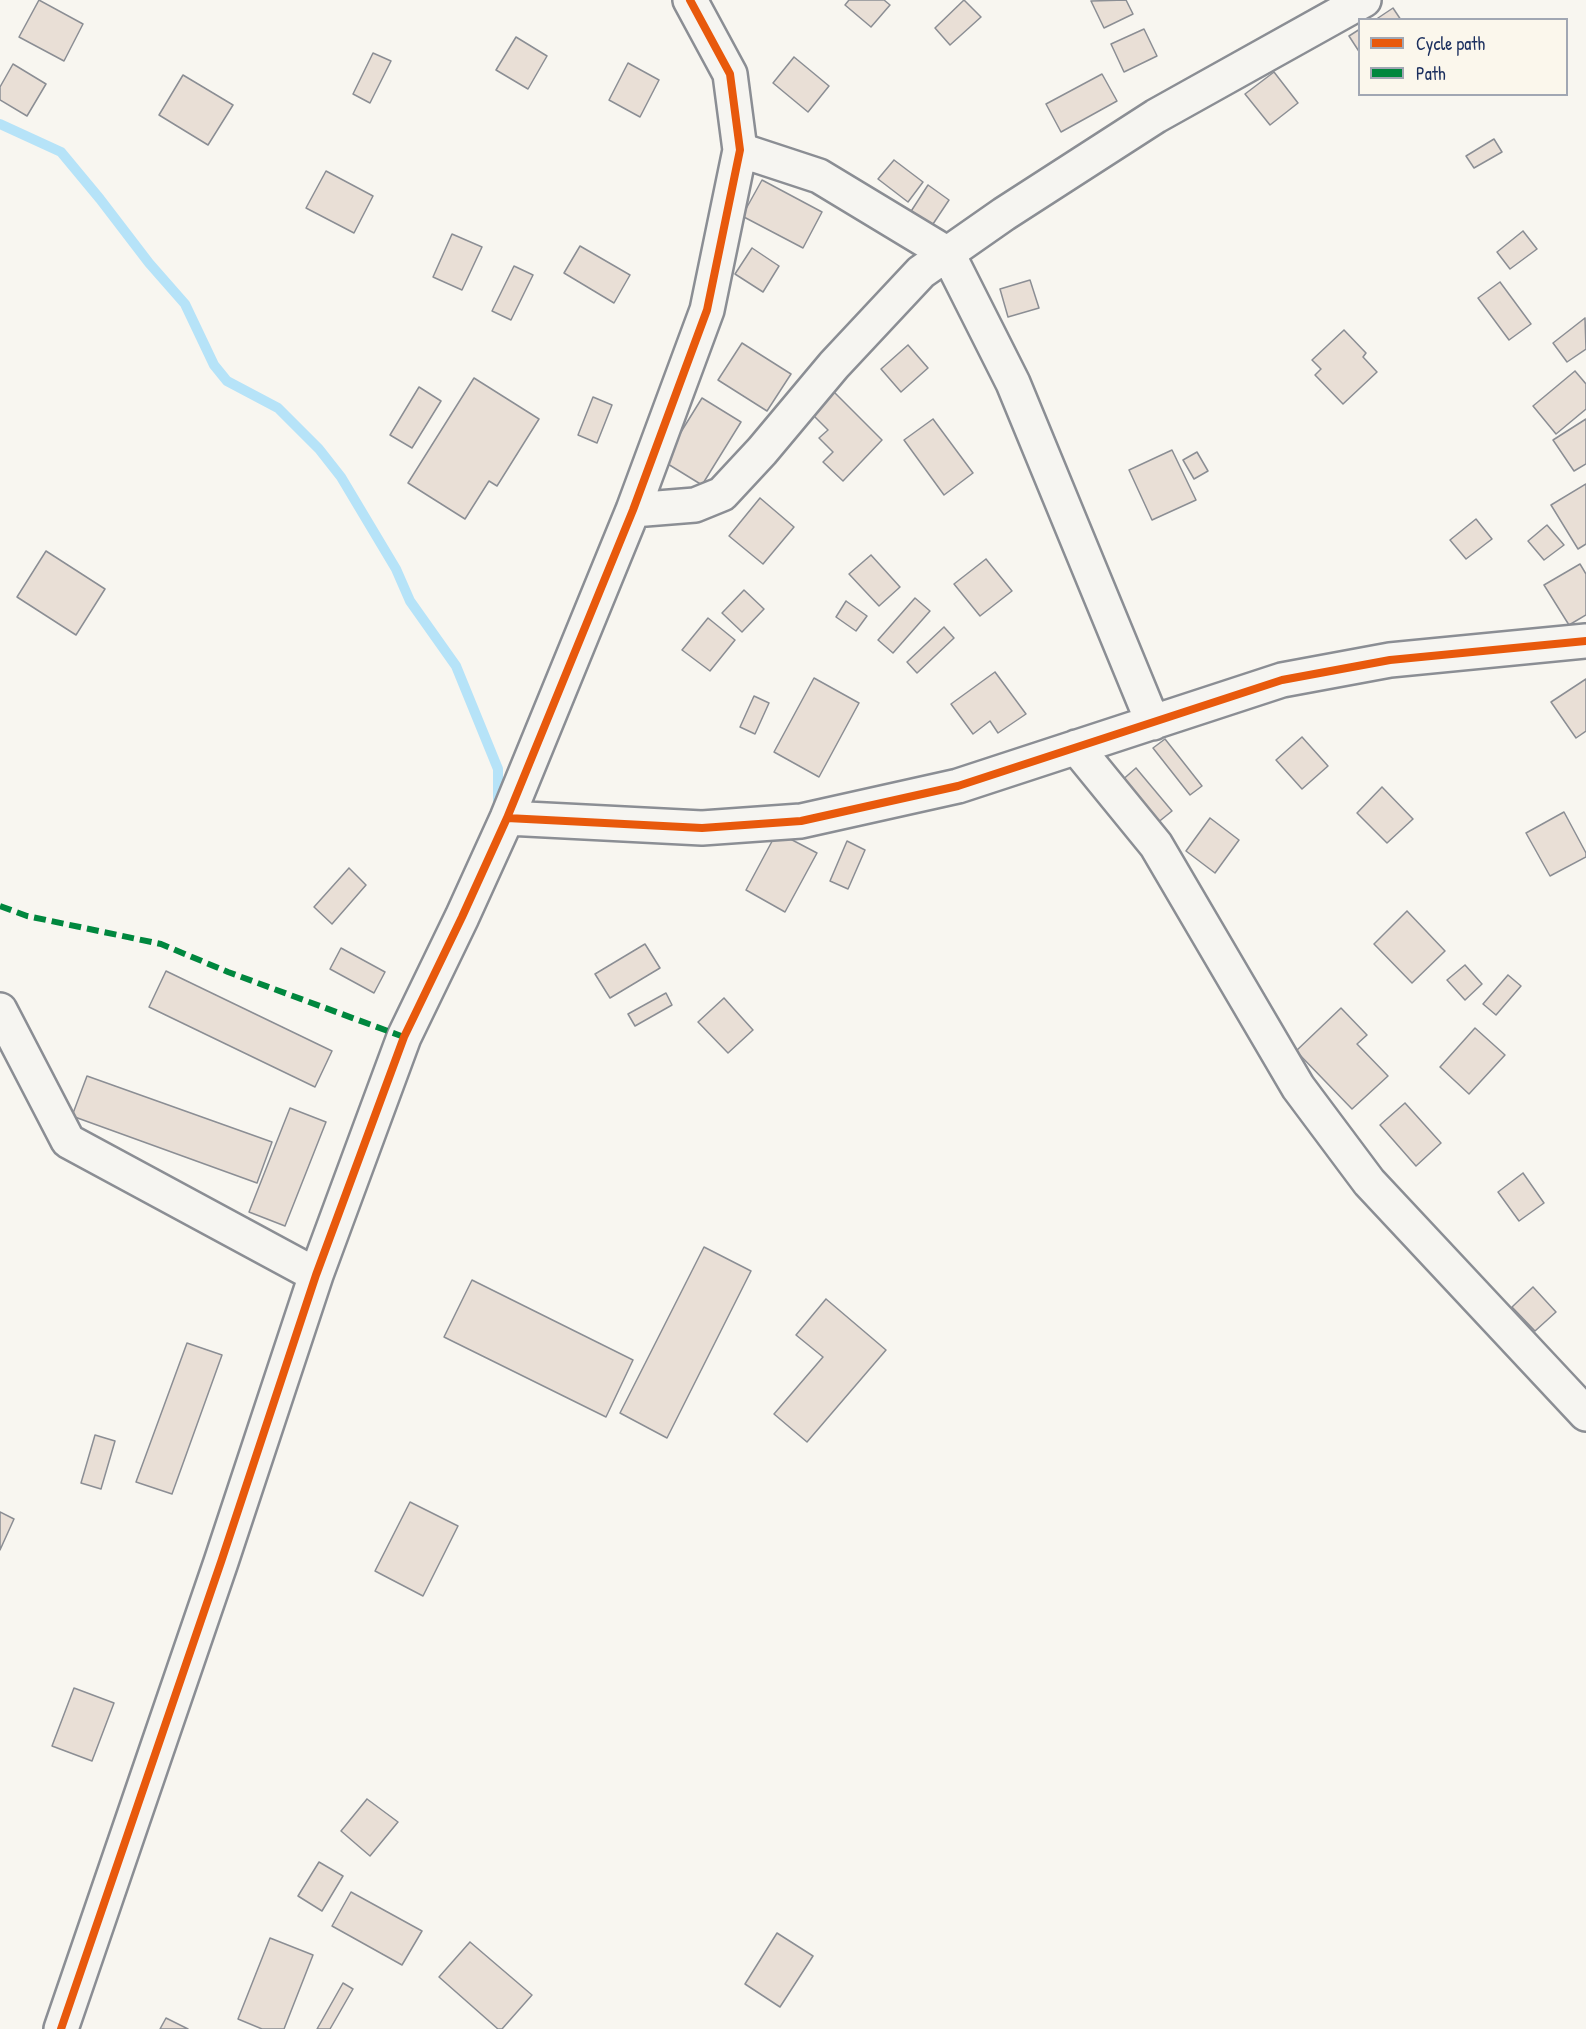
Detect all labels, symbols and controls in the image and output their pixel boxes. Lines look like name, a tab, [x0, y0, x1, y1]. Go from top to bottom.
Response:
legend	[1358, 18, 1568, 96]
text: Cycle path	[1416, 31, 1485, 56]
text: Path	[1416, 61, 1445, 86]

